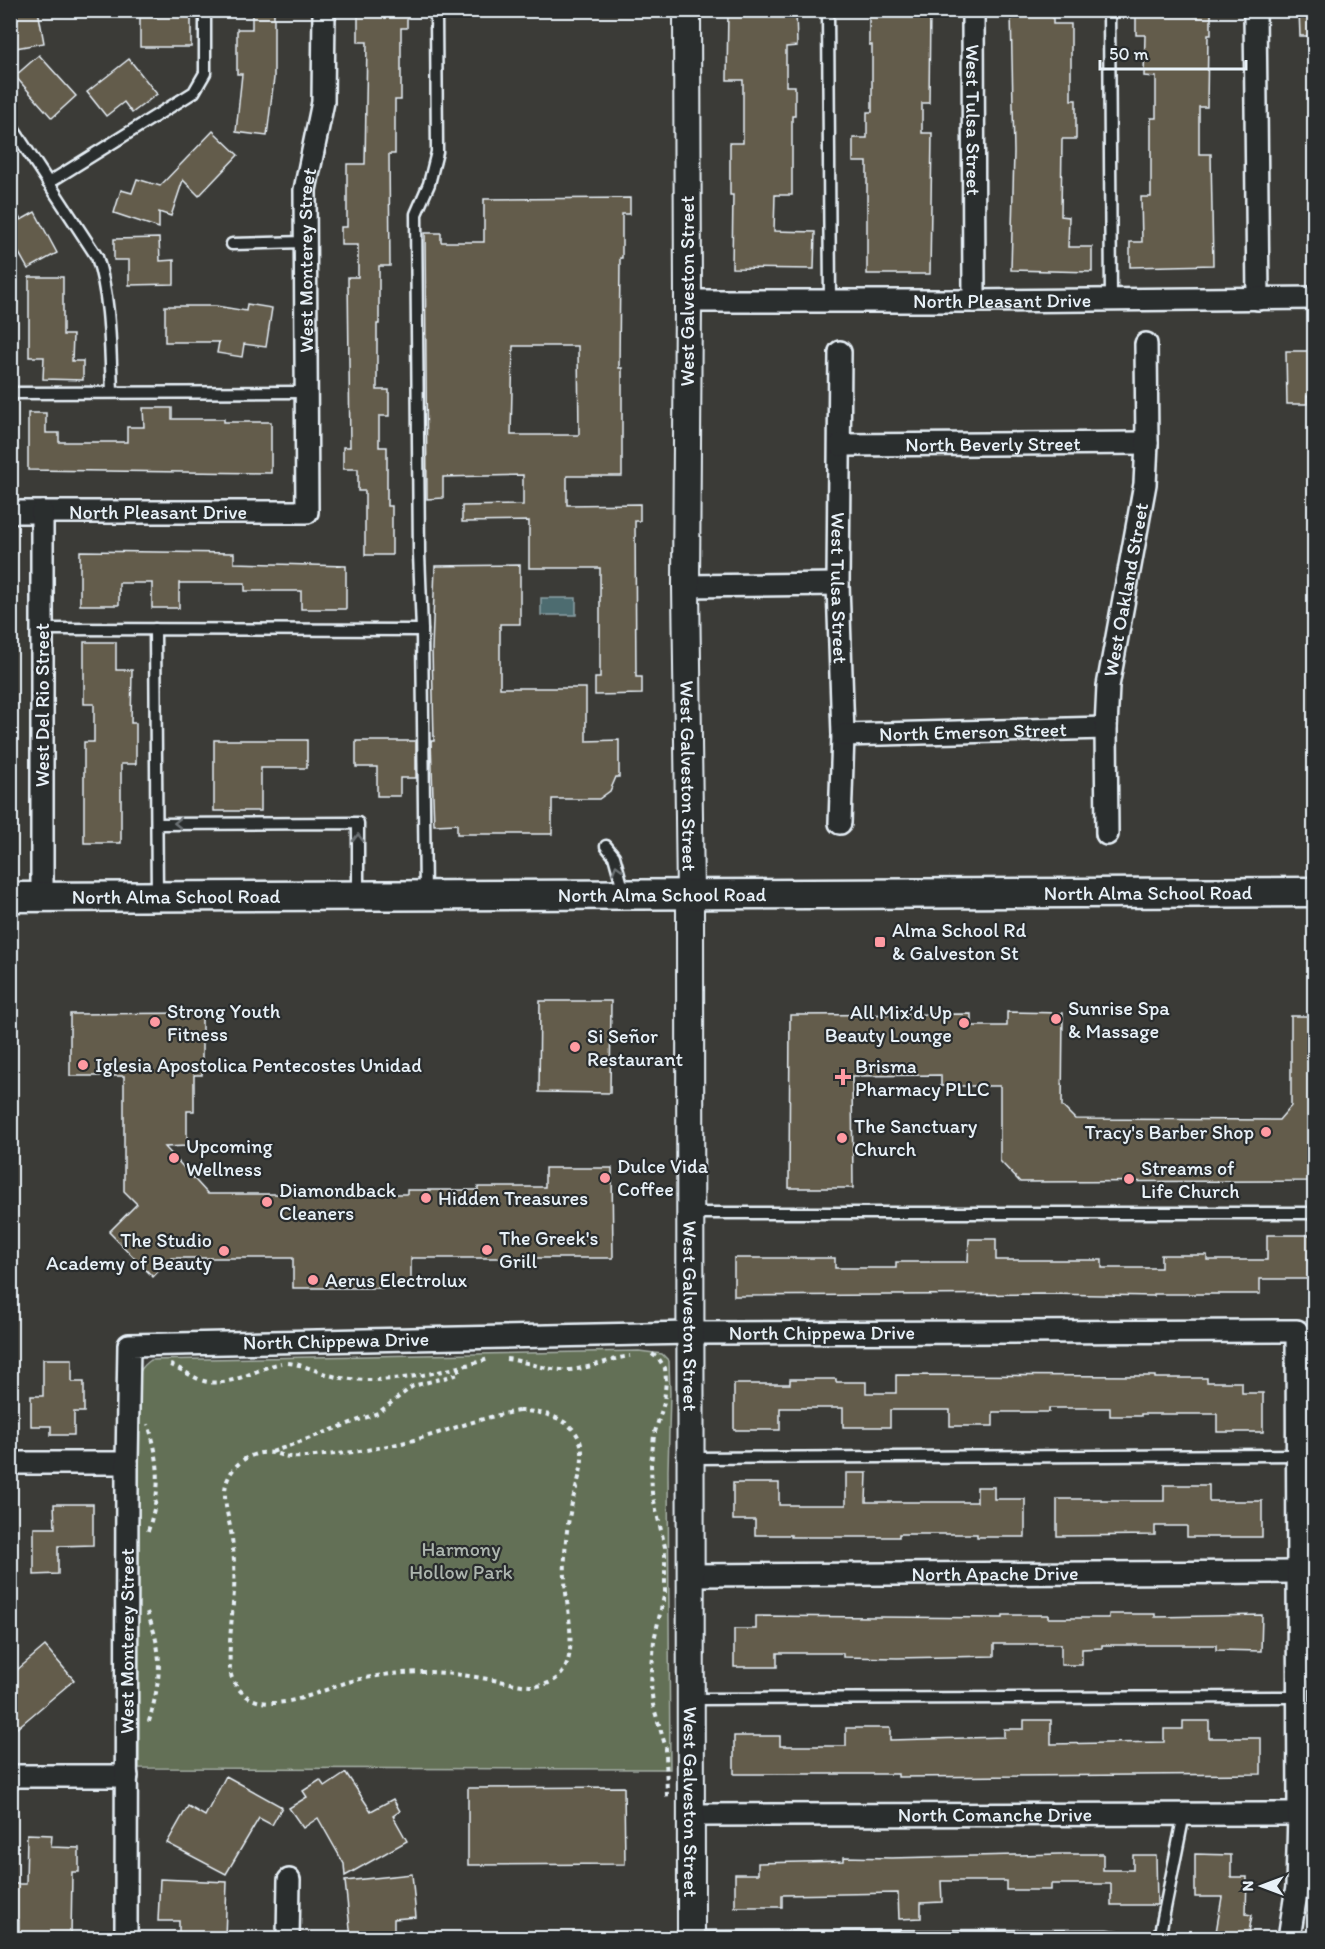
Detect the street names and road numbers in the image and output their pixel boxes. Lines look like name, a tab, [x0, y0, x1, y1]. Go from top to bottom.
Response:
street label: West Tulsa Street	[961, 44, 986, 196]
street label: West Monterey Street	[292, 165, 321, 353]
street label: West Galveston Street	[675, 196, 699, 386]
street label: North Pleasant Drive	[913, 288, 1091, 313]
street label: North Beverly Street	[905, 431, 1081, 457]
street label: North Pleasant Drive	[69, 500, 247, 524]
street label: West Oakland Street	[1098, 501, 1153, 679]
street label: West Tulsa Street	[826, 512, 853, 664]
street label: West Del Rio Street	[30, 623, 54, 787]
street label: West Galveston Street	[675, 680, 702, 872]
street label: North Emerson Street	[879, 717, 1067, 746]
street label: North Alma School Road	[1044, 880, 1253, 905]
street label: North Alma School Road	[558, 882, 767, 907]
street label: North Alma School Road	[72, 884, 281, 909]
street label: West Galveston Street	[678, 1220, 702, 1411]
street label: North Chippewa Drive	[729, 1320, 915, 1345]
street label: North Chippewa Drive	[243, 1327, 429, 1355]
street label: West Monterey Street	[114, 1548, 139, 1734]
street label: North Apache Drive	[911, 1561, 1079, 1586]
street label: West Galveston Street	[679, 1706, 703, 1897]
street label: North Comanche Drive	[898, 1802, 1092, 1827]

